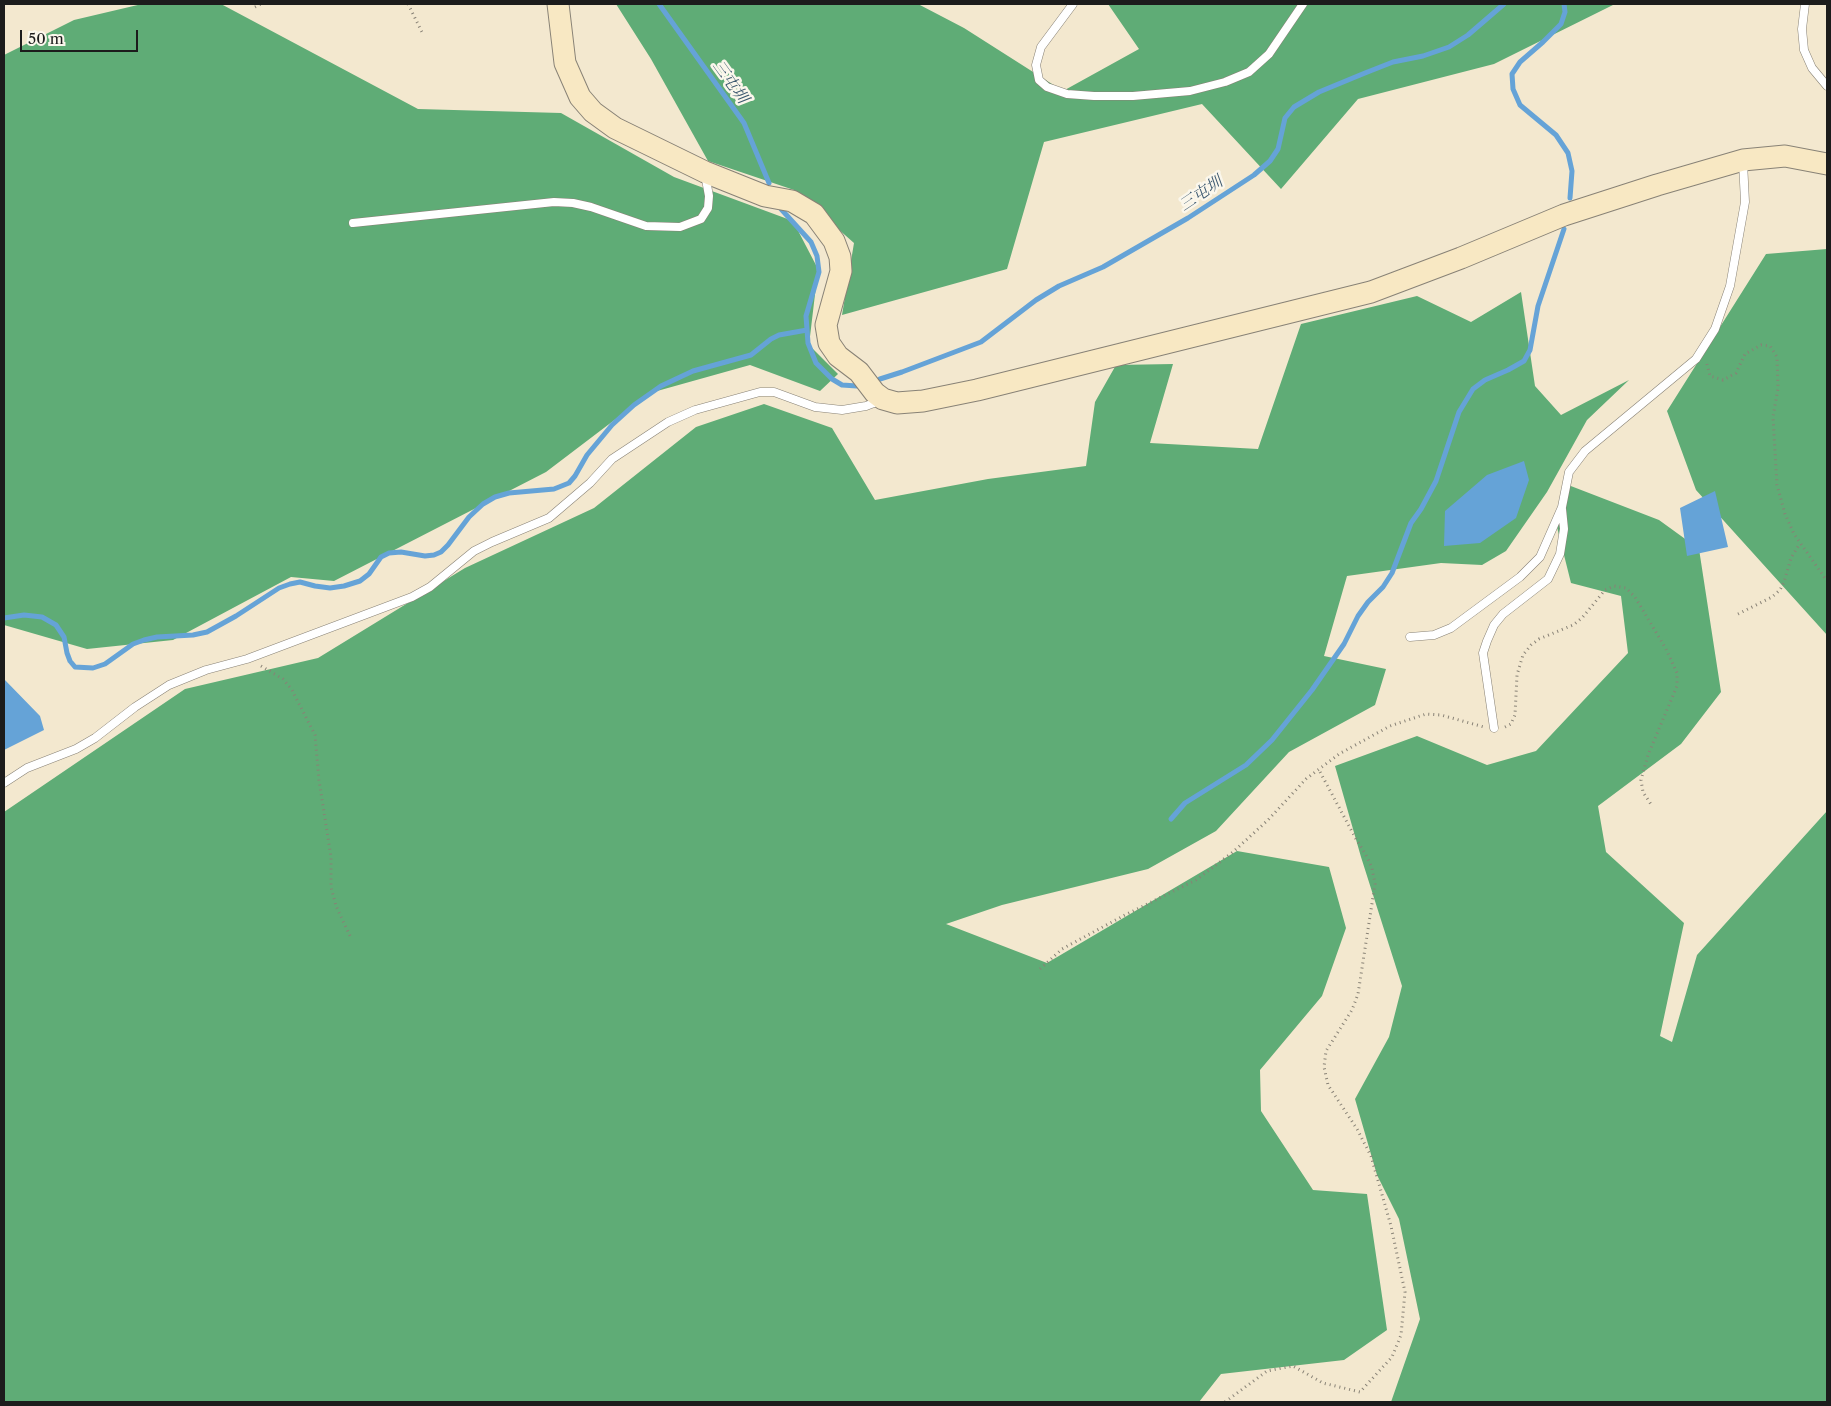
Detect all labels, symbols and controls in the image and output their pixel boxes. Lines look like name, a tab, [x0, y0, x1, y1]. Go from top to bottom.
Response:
scale bar	[22, 20, 140, 52]
text: 50 m	[28, 29, 64, 48]
water label: 三屯圳	[708, 57, 752, 107]
water label: 三屯圳	[1176, 173, 1226, 215]

